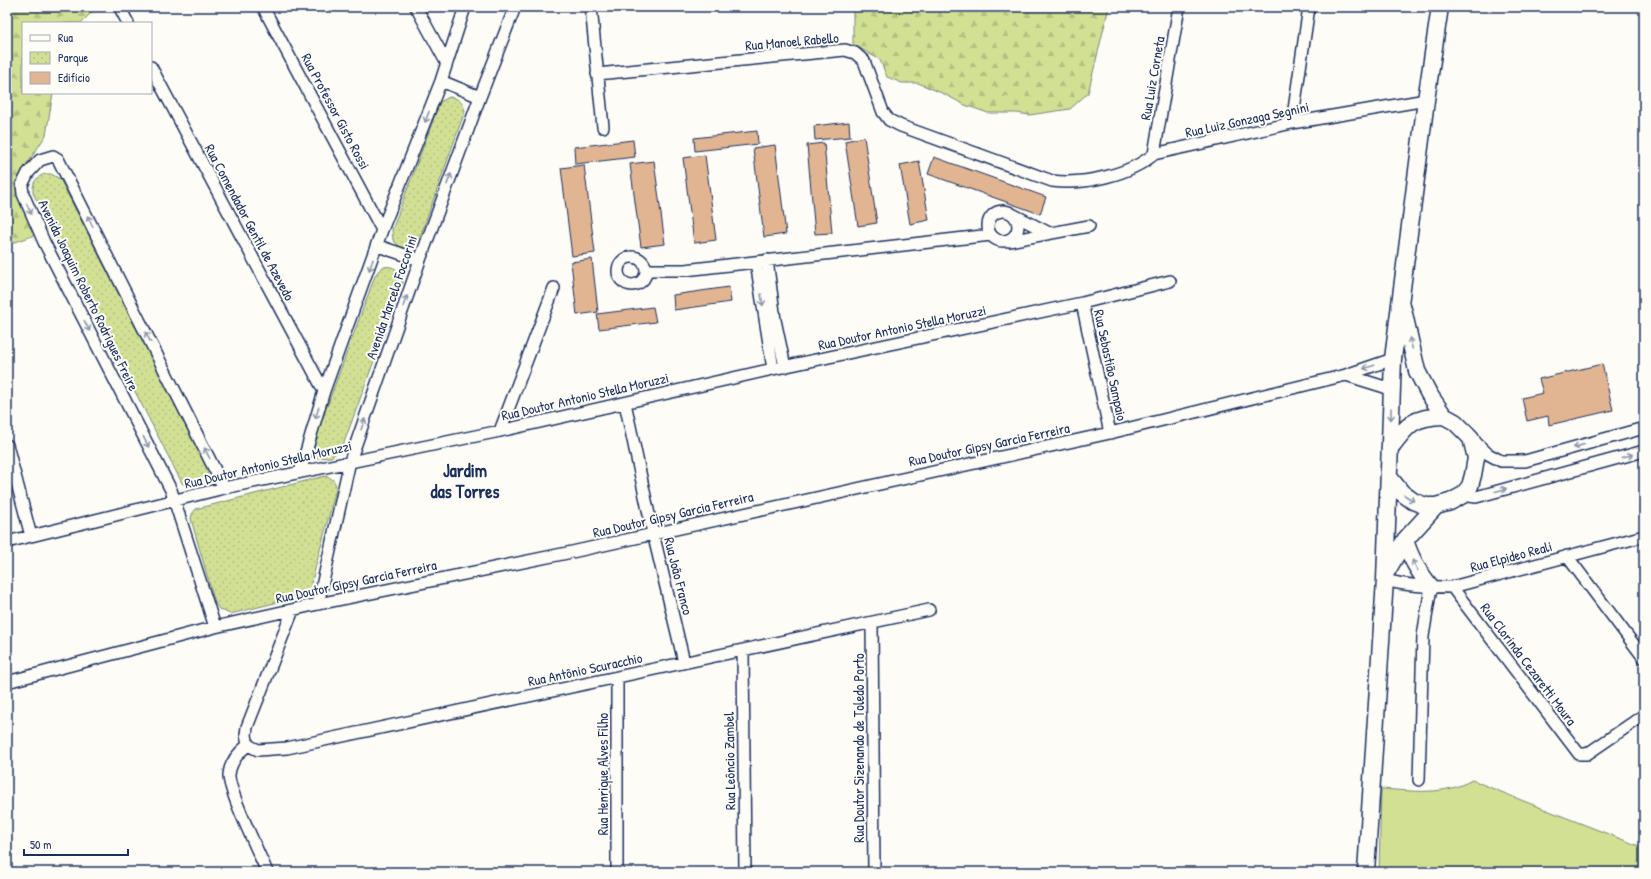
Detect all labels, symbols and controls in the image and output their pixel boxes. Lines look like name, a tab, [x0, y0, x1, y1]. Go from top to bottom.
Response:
legend	[22, 22, 152, 94]
street label: Rua Manoel Rabello	[744, 27, 840, 55]
text: Rua	[58, 29, 73, 46]
street label: Rua Luiz Corneta	[1135, 34, 1169, 121]
text: Parque	[58, 49, 88, 66]
street label: Rua Professor Gisto Rossi	[297, 50, 375, 172]
text: Edifício	[58, 69, 90, 86]
street label: Rua Luiz Gonzaga Segnini	[1183, 97, 1311, 142]
one-way arrow	[422, 111, 430, 123]
street label: Rua Comendador Gentil de Azevedo	[201, 141, 300, 304]
one-way arrow	[446, 174, 454, 186]
street label: Avenida Joaquim Roberto Rodrigues Freire	[33, 196, 144, 395]
one-way arrow	[26, 203, 34, 215]
one-way arrow	[86, 215, 93, 227]
street label: Avenida Marcelo Foccorini	[361, 233, 421, 361]
one-way arrow	[366, 258, 374, 270]
one-way arrow	[758, 293, 766, 306]
one-way arrow	[402, 296, 410, 308]
street label: Rua Doutor Antonio Stella Moruzzi	[816, 300, 988, 354]
street label: Rua Sebastião Sampaio	[1089, 308, 1132, 423]
one-way arrow	[84, 320, 91, 332]
one-way arrow	[144, 331, 152, 343]
one-way arrow	[1407, 337, 1414, 350]
one-way arrow	[1363, 364, 1376, 371]
street label: Rua Doutor Antonio Stella Moruzzi	[499, 367, 671, 425]
one-way arrow	[313, 407, 320, 420]
one-way arrow	[1387, 407, 1395, 420]
street label: Rua Doutor Gipsy Garcia Ferreira	[907, 418, 1072, 471]
one-way arrow	[359, 419, 367, 431]
street label: Rua Doutor Antonio Stella Moruzzi	[182, 435, 354, 493]
one-way arrow	[143, 436, 150, 448]
one-way arrow	[1573, 443, 1586, 450]
one-way arrow	[203, 447, 210, 459]
one-way arrow	[1620, 451, 1633, 459]
district label: Jardim das Torres	[431, 458, 499, 504]
street label: Rua Doutor Gipsy Garcia Ferreira	[591, 486, 756, 543]
one-way arrow	[1495, 486, 1508, 493]
one-way arrow	[1403, 494, 1414, 502]
street label: Rua João Franco	[660, 535, 698, 617]
street label: Rua Elpideo Reali	[1468, 536, 1554, 577]
street label: Rua Doutor Gipsy Garcia Ferreira	[274, 555, 439, 608]
one-way arrow	[1411, 559, 1418, 571]
street label: Rua Clorinda Cezaretti Moura	[1477, 599, 1582, 730]
street label: Rua Antônio Scuracchio	[526, 648, 644, 690]
street label: Rua Doutor Sizenando de Toledo Porto	[849, 653, 868, 843]
street label: Rua Henrique Alves Filho	[593, 712, 613, 835]
street label: Rua Leôncio Zambel	[719, 712, 739, 810]
scale bar	[24, 831, 128, 857]
text: 50 m	[30, 836, 51, 853]

